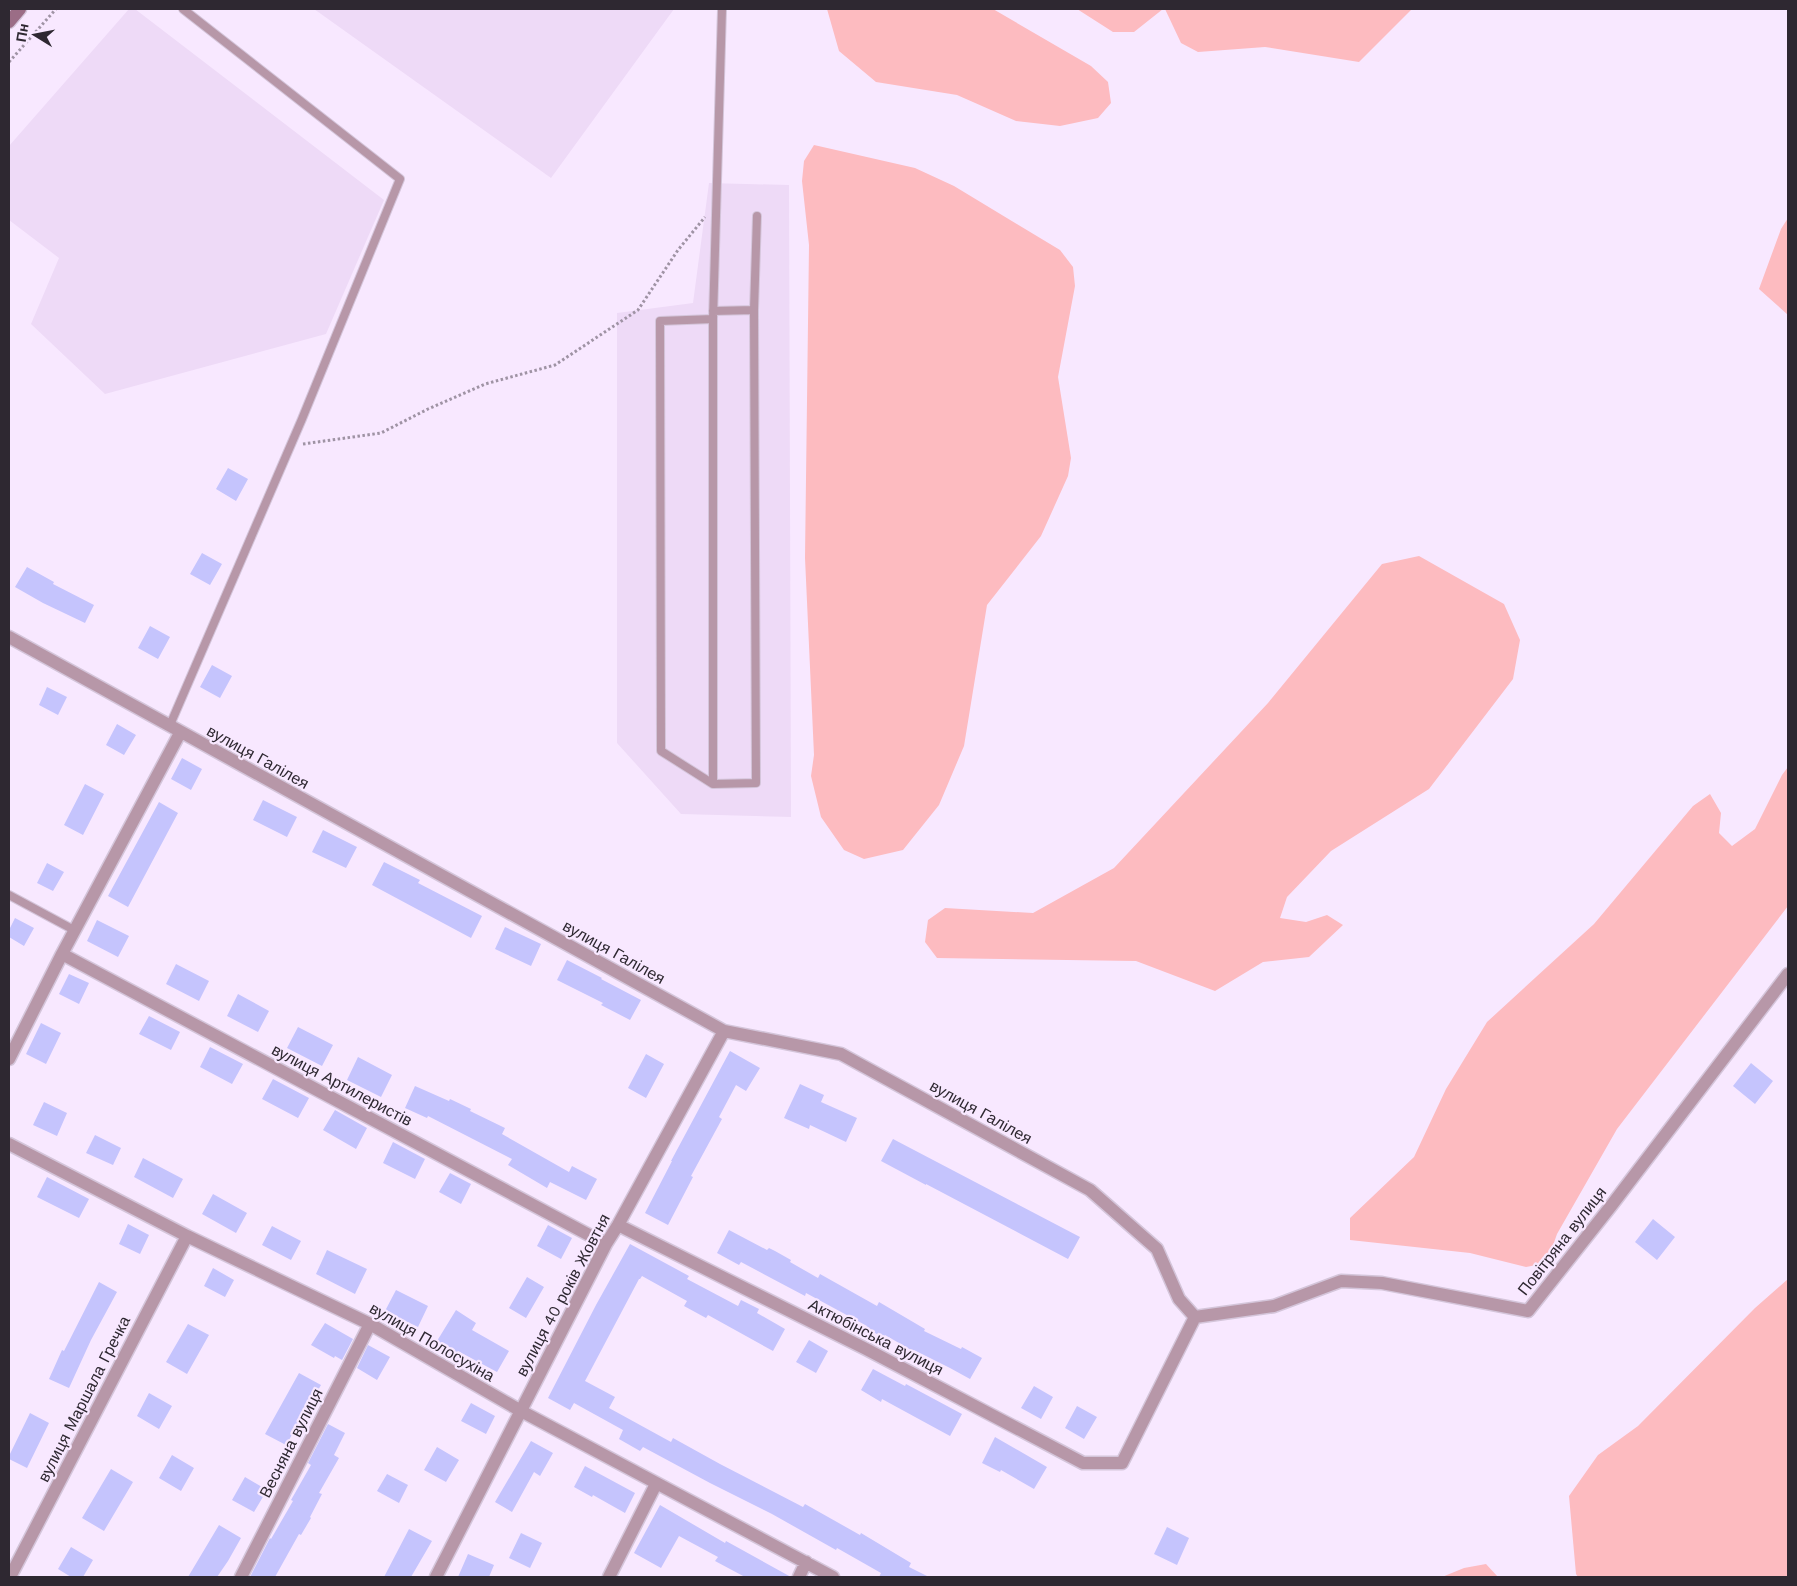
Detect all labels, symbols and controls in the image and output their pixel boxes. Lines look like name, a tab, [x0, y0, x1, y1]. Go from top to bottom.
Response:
north arrow	[10, 10, 60, 60]
text: Пн	[13, 22, 32, 43]
street label: вулиця Галілея	[204, 721, 312, 793]
street label: вулиця Галілея	[560, 916, 668, 988]
street label: вулиця Артилеристів	[269, 1040, 415, 1130]
street label: вулиця Галілея	[927, 1076, 1035, 1148]
street label: Повітряна вулиця	[1514, 1183, 1610, 1299]
street label: вулиця 40 років Жовтня	[512, 1210, 614, 1380]
street label: Актюбінська вулиця	[805, 1295, 947, 1379]
street label: вулиця Полосухіна	[366, 1298, 498, 1386]
street label: вулиця Маршала Гречка	[34, 1313, 134, 1485]
street label: Весняна вулиця	[255, 1385, 327, 1501]

